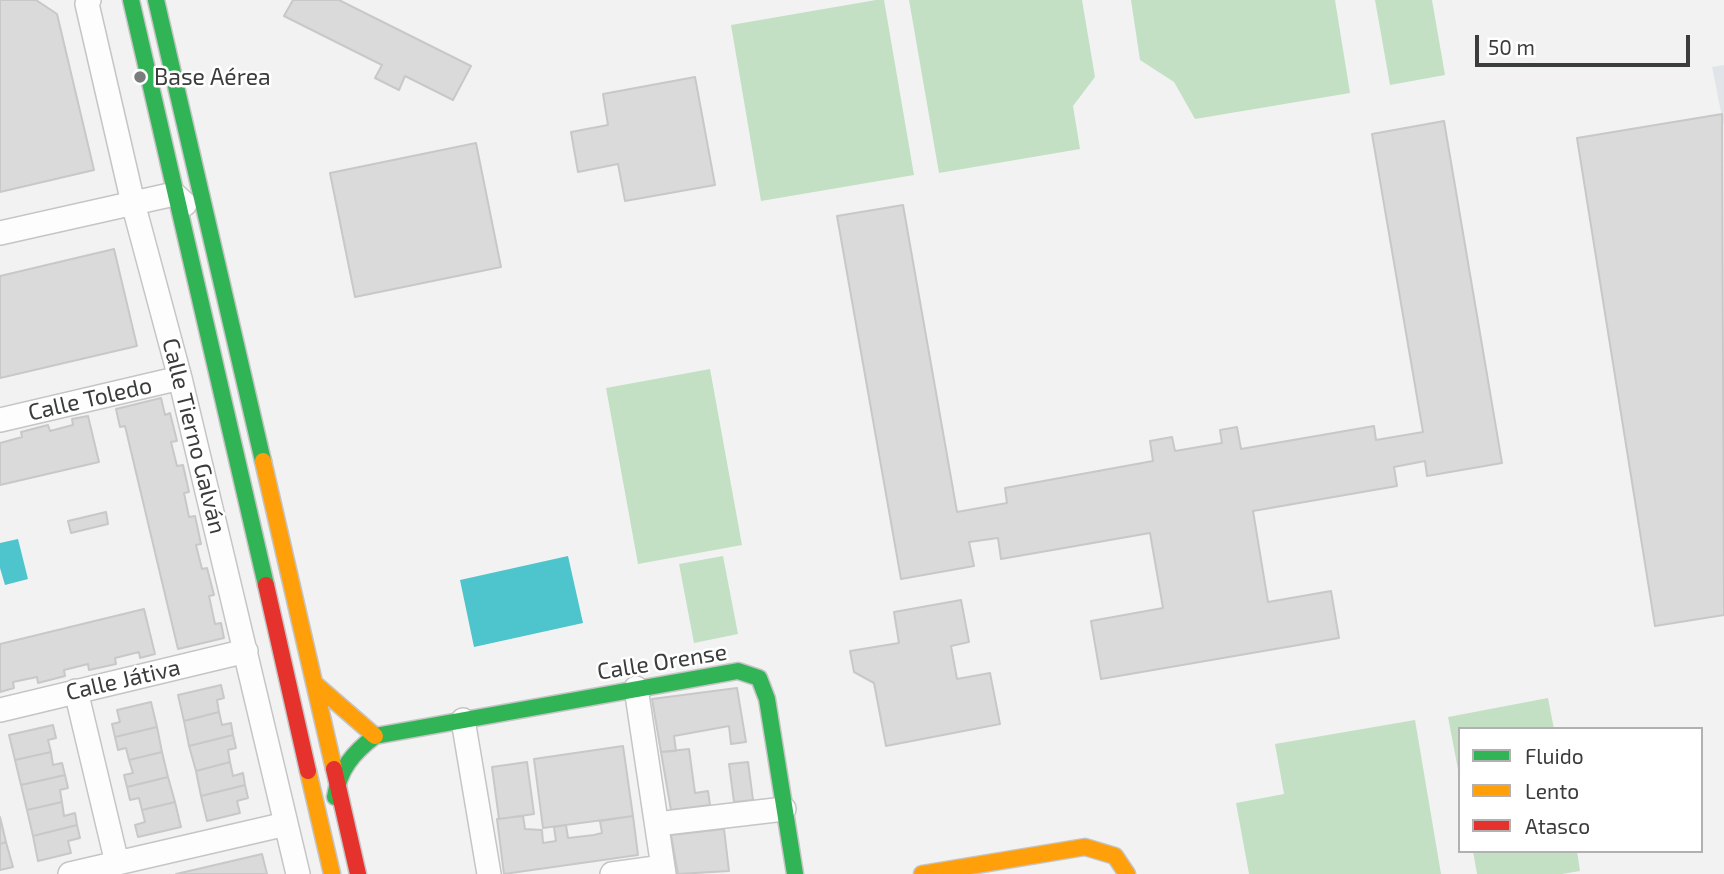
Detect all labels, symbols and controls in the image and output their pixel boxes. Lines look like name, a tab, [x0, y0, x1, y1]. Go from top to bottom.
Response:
scale bar	[1479, 21, 1694, 65]
text: 50 m	[1488, 34, 1535, 59]
place label: Base Aérea	[154, 63, 271, 91]
marker: Base Aérea	[132, 69, 148, 85]
street label: Calle Tierno Galván	[156, 335, 232, 537]
street label: Calle Toledo	[25, 371, 155, 427]
street label: Calle Orense	[595, 638, 729, 686]
street label: Calle Játiva	[63, 653, 183, 707]
legend	[1458, 727, 1703, 853]
text: Fluido	[1525, 743, 1584, 768]
text: Lento	[1525, 778, 1579, 803]
text: Atasco	[1525, 813, 1590, 838]

